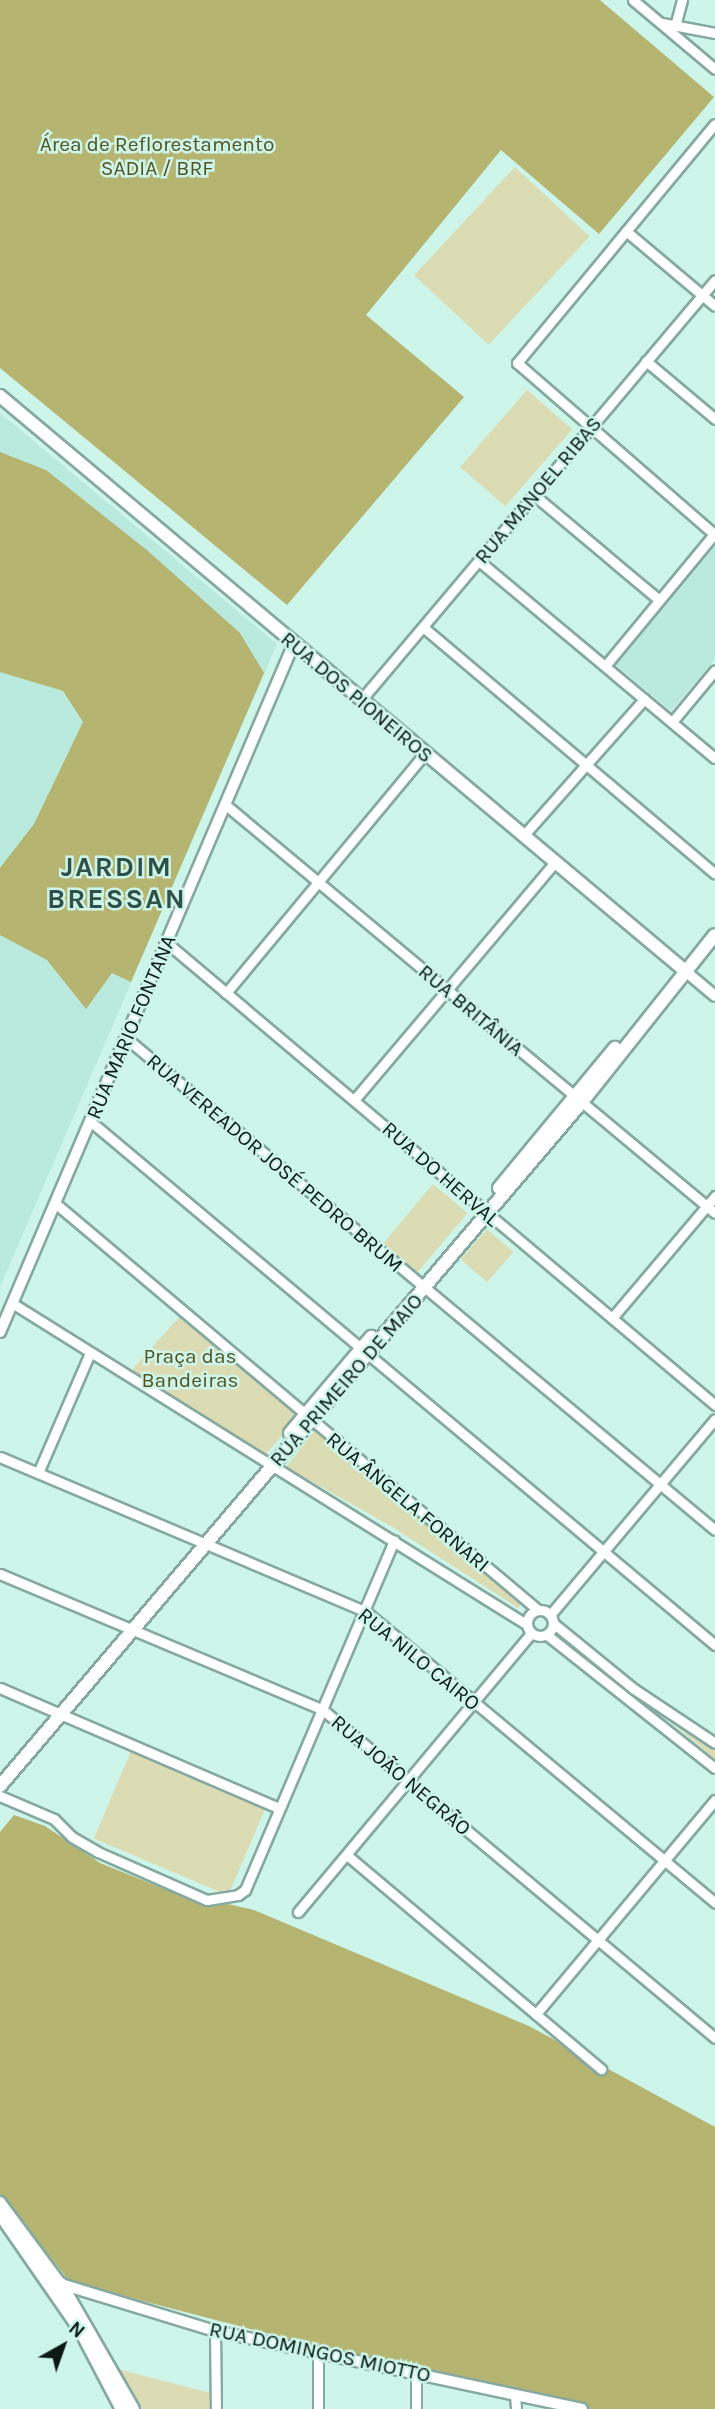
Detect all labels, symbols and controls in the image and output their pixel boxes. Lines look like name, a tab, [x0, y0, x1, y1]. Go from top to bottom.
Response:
park label: Área de Reflorestamento SADIA / BRF	[40, 131, 274, 181]
street label: RUA MANOEL RIBAS	[469, 411, 607, 569]
street label: RUA DOS PIONEIROS	[276, 626, 438, 768]
district label: JARDIM BRESSAN	[48, 850, 186, 916]
street label: RUA MARIO FONTANA	[81, 931, 181, 1123]
street label: RUA BRITÂNIA	[413, 959, 529, 1061]
street label: RUA VEREADOR JOSÉ PEDRO BRUM	[142, 1048, 408, 1278]
street label: RUA DO HERVAL	[377, 1116, 505, 1232]
street label: RUA PRIMEIRO DE MAIO	[264, 1288, 428, 1472]
park label: Praça das Bandeiras	[142, 1343, 238, 1393]
street label: RUA ÂNGELA FORNARI	[321, 1427, 495, 1577]
street label: RUA NILO CAIRO	[353, 1602, 485, 1716]
street label: RUA JOÃO NEGRÃO	[326, 1709, 476, 1841]
north arrow	[28, 2311, 98, 2381]
street label: RUA DOMINGOS MIOTTO	[207, 2316, 433, 2388]
text: N	[64, 2317, 89, 2343]

